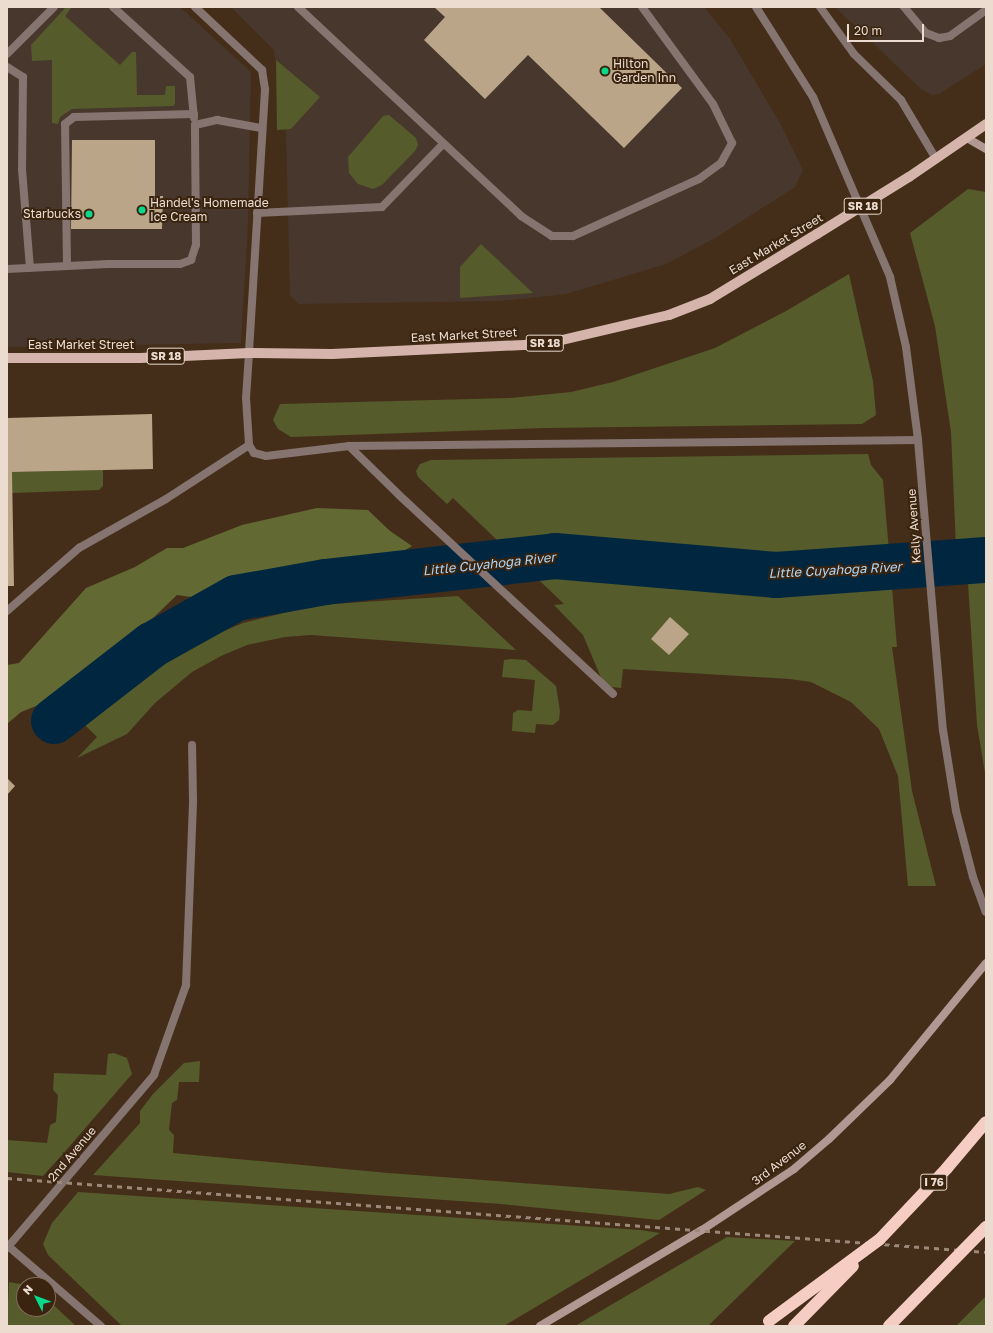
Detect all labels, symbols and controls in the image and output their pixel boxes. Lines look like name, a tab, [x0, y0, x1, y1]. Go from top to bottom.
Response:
scale bar	[849, 16, 926, 42]
text: 20 m	[854, 23, 882, 38]
place label: Hilton Garden Inn	[613, 57, 676, 85]
marker: Hilton Garden Inn	[600, 66, 610, 76]
place label: Handel's Homemade Ice Cream	[150, 196, 269, 224]
road number: SR 18	[843, 197, 883, 215]
marker: Handel's Homemade Ice Cream	[137, 205, 147, 215]
place label: Starbucks	[23, 207, 81, 221]
marker: Starbucks	[84, 209, 94, 219]
street label: East Market Street	[727, 210, 825, 278]
street label: East Market Street	[410, 325, 518, 345]
road number: SR 18	[525, 334, 565, 352]
street label: East Market Street	[28, 338, 134, 352]
road number: SR 18	[146, 347, 186, 365]
street label: Kelly Avenue	[904, 488, 924, 564]
water label: Little Cuyahoga River	[422, 549, 556, 579]
water label: Little Cuyahoga River	[768, 559, 902, 581]
street label: 2nd Avenue	[45, 1124, 99, 1184]
street label: 3rd Avenue	[749, 1138, 809, 1188]
road number: I 76	[920, 1173, 948, 1191]
north arrow	[16, 1277, 56, 1317]
text: N	[20, 1282, 35, 1297]

